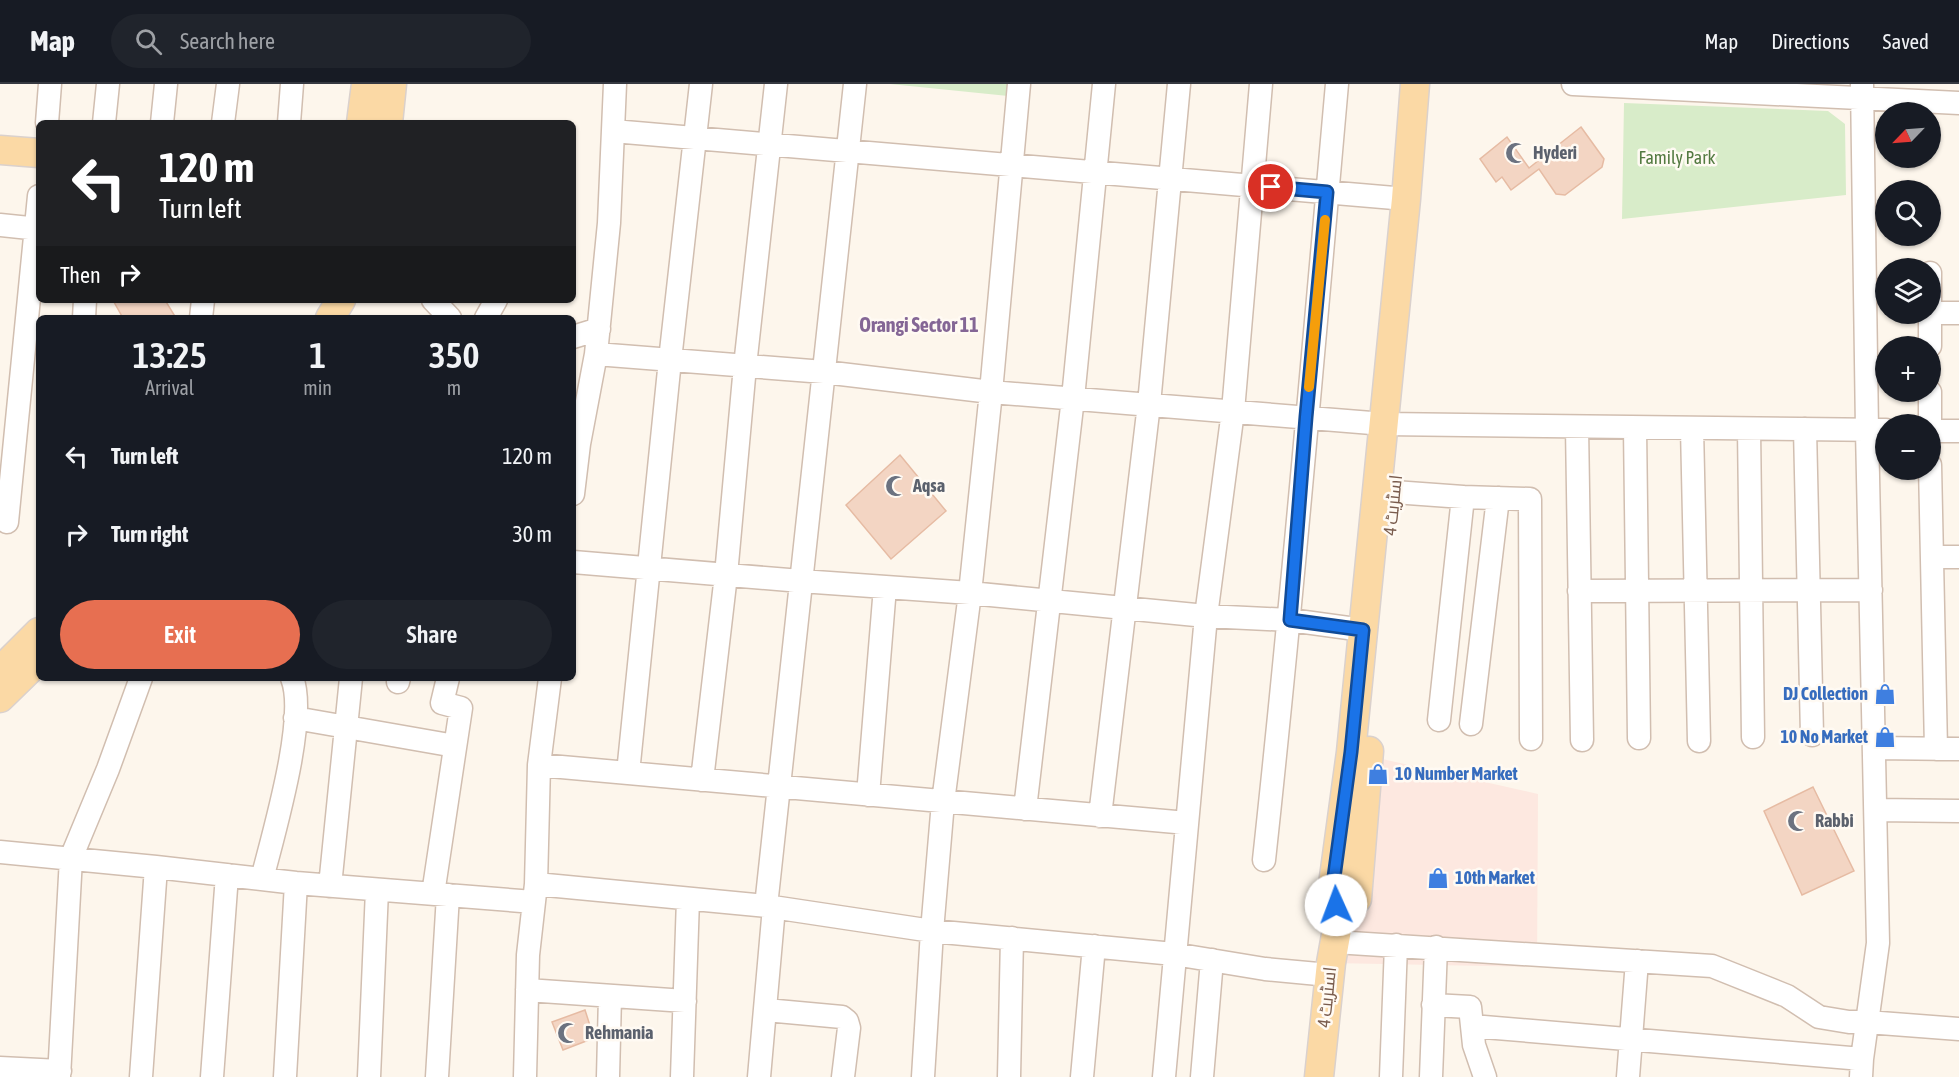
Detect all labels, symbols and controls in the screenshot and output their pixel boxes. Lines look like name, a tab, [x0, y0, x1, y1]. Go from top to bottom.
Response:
search box	[111, 14, 531, 68]
text: Map	[30, 25, 75, 57]
icon: search	[132, 25, 165, 58]
text: Search here	[180, 28, 275, 54]
text: Map	[1704, 29, 1738, 53]
text: Directions	[1771, 29, 1850, 53]
text: Saved	[1883, 29, 1929, 53]
north arrow	[1875, 102, 1941, 168]
map controls	[1875, 102, 1941, 480]
mosque icon: Hyderi	[1504, 141, 1528, 165]
place label: Hyderi	[1533, 142, 1577, 163]
text: 120 m	[159, 143, 254, 191]
icon: left	[60, 144, 138, 222]
park label: Family Park	[1639, 147, 1716, 168]
pin	[1245, 161, 1296, 212]
icon: arrive	[1254, 170, 1287, 203]
button: search	[1875, 180, 1941, 246]
text: Turn left	[159, 193, 242, 224]
icon: right	[113, 258, 146, 291]
button: layers	[1875, 258, 1941, 324]
text: Then	[60, 262, 101, 288]
district label: Orangi Sector 11	[859, 313, 979, 336]
text: 13:25	[133, 334, 207, 376]
text: 1	[309, 334, 326, 376]
text: 350	[429, 334, 479, 376]
button: +	[1875, 336, 1941, 402]
text: Arrival	[145, 376, 194, 399]
text: min	[303, 376, 332, 399]
text: m	[447, 376, 461, 399]
button: −	[1875, 414, 1941, 480]
icon: left	[60, 440, 93, 473]
text: Turn left	[111, 443, 178, 469]
text: 120 m	[502, 443, 552, 469]
mosque icon: Aqsa	[884, 474, 908, 498]
street label: اسٹریٹ 4	[1379, 474, 1407, 536]
place label: Aqsa	[912, 475, 945, 496]
icon: right	[60, 518, 93, 551]
text: Turn right	[111, 521, 188, 547]
text: 30 m	[512, 521, 552, 547]
button: Exit	[60, 600, 300, 669]
button: Share	[312, 600, 552, 669]
shop icon: DJ Collection	[1873, 682, 1897, 706]
place label: DJ Collection	[1783, 683, 1868, 704]
shop icon: 10 No Market	[1873, 725, 1897, 749]
place label: 10 No Market	[1780, 726, 1869, 747]
shop icon: 10 Number Market	[1366, 762, 1390, 786]
place label: 10 Number Market	[1395, 763, 1519, 784]
mosque icon: Rabbi	[1786, 809, 1810, 833]
place label: Rabbi	[1815, 810, 1854, 831]
shop icon: 10th Market	[1426, 866, 1450, 890]
place label: 10th Market	[1455, 867, 1536, 888]
position arrow	[1304, 873, 1368, 937]
street label: اسٹریٹ 4	[1313, 966, 1341, 1028]
mosque icon: Rehmania	[556, 1021, 580, 1045]
place label: Rehmania	[585, 1022, 653, 1043]

